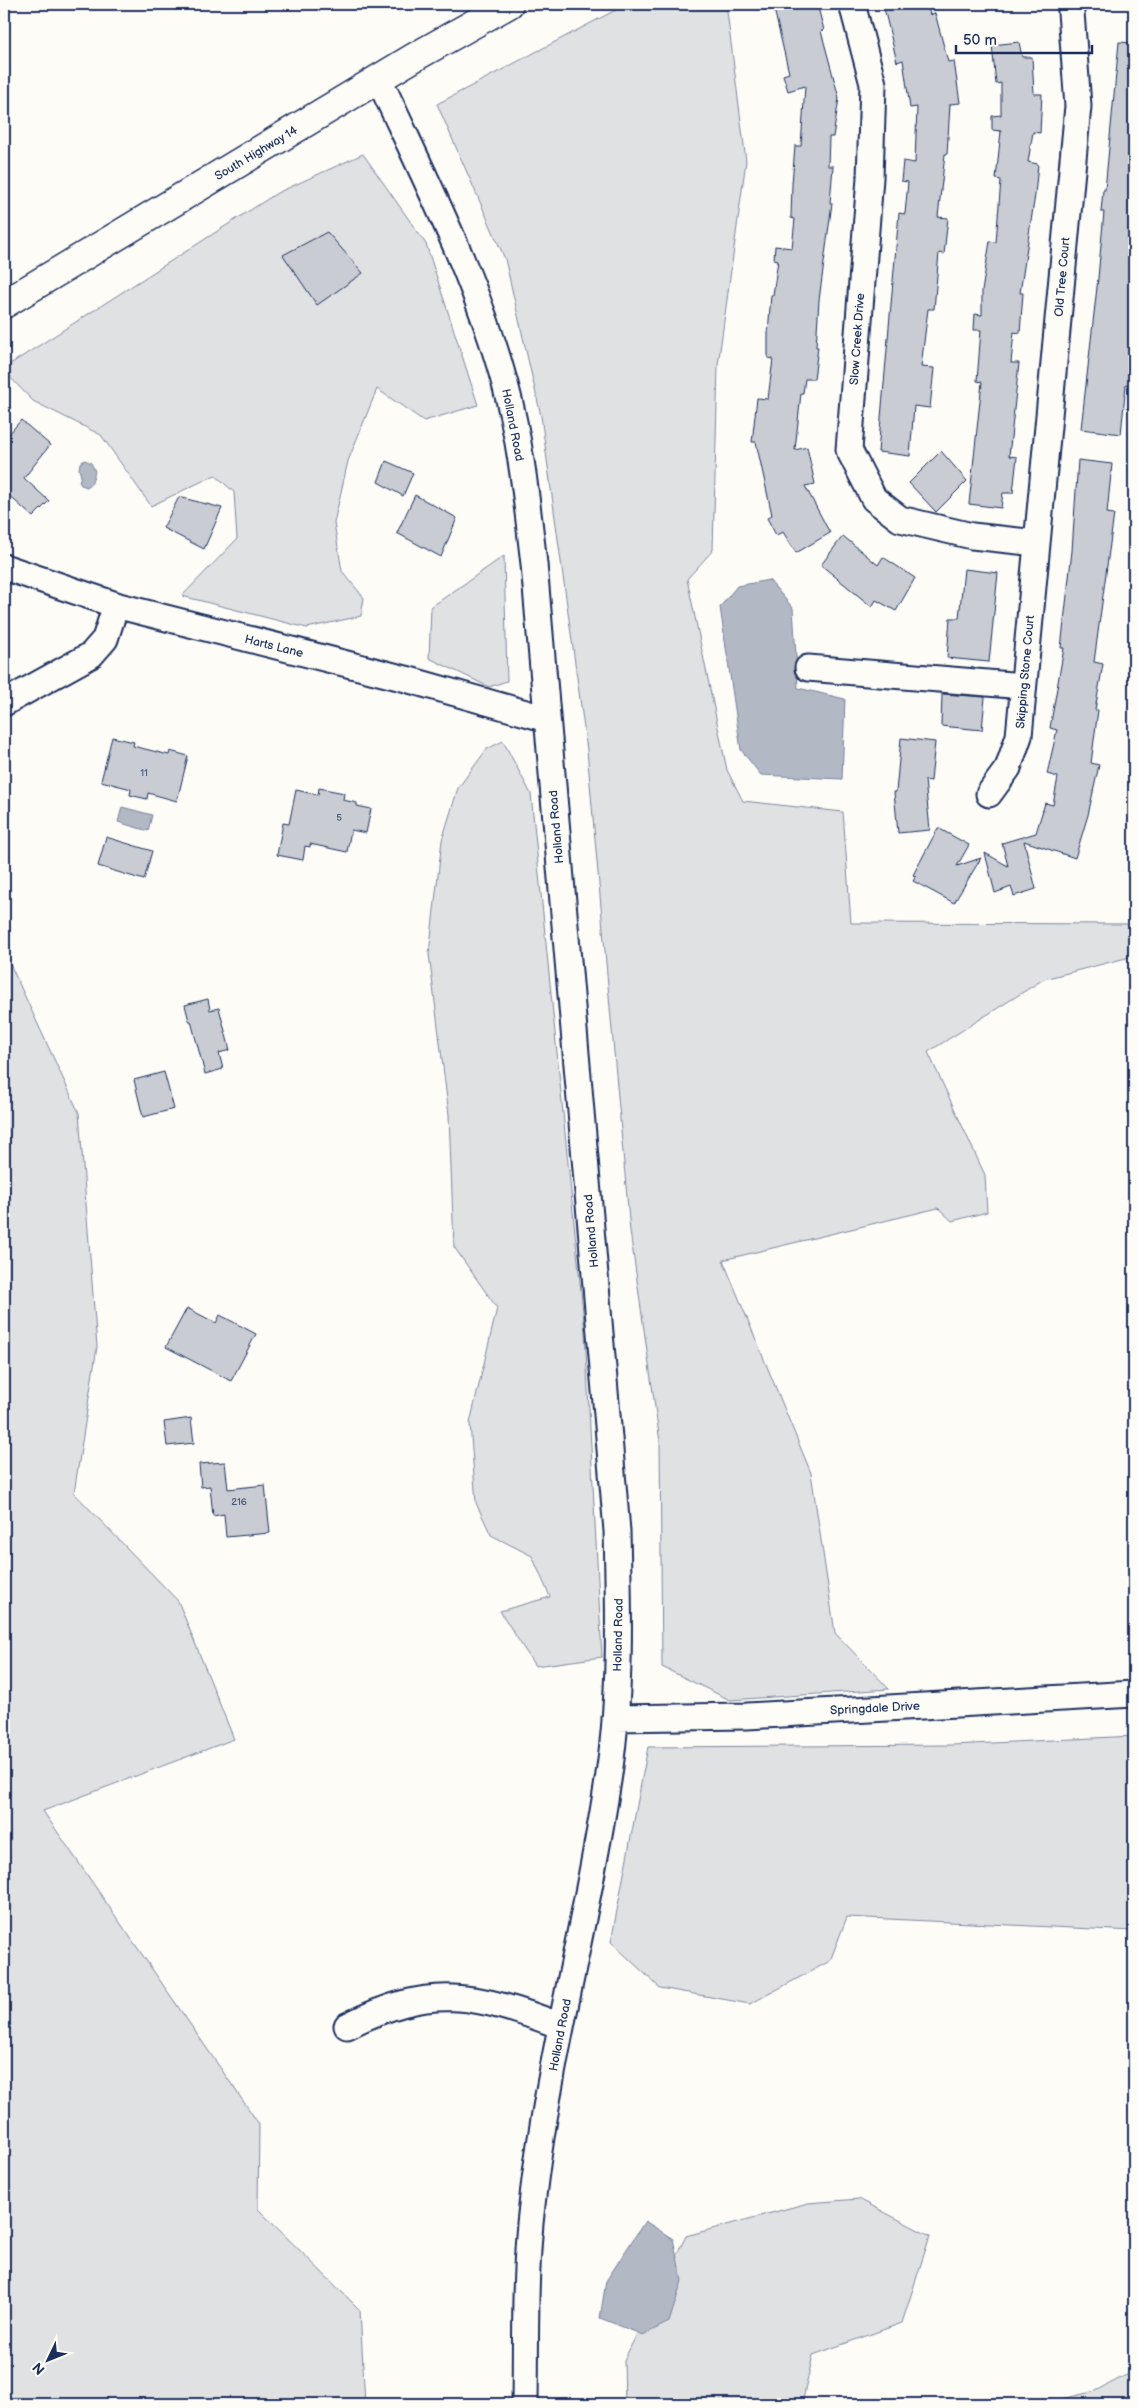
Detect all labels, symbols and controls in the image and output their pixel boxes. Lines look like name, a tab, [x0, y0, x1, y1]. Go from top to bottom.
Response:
scale bar	[956, 22, 1092, 54]
text: 50 m	[963, 31, 997, 50]
street label: South Highway 14	[212, 122, 301, 184]
street label: Old Tree Court	[1052, 236, 1073, 317]
street label: Slow Creek Drive	[847, 293, 868, 385]
street label: Holland Road	[498, 388, 527, 463]
street label: Skipping Stone Court	[1013, 614, 1038, 729]
street label: Harts Lane	[243, 632, 305, 661]
house number: 11	[140, 767, 148, 779]
street label: Holland Road	[546, 790, 567, 864]
house number: 5	[336, 812, 342, 824]
street label: Holland Road	[581, 1194, 602, 1268]
house number: 216	[231, 1496, 247, 1508]
street label: Holland Road	[610, 1598, 627, 1672]
street label: Springdale Drive	[830, 1699, 920, 1718]
street label: Holland Road	[546, 1997, 575, 2073]
north arrow	[22, 2336, 72, 2386]
text: N	[29, 2359, 49, 2378]

